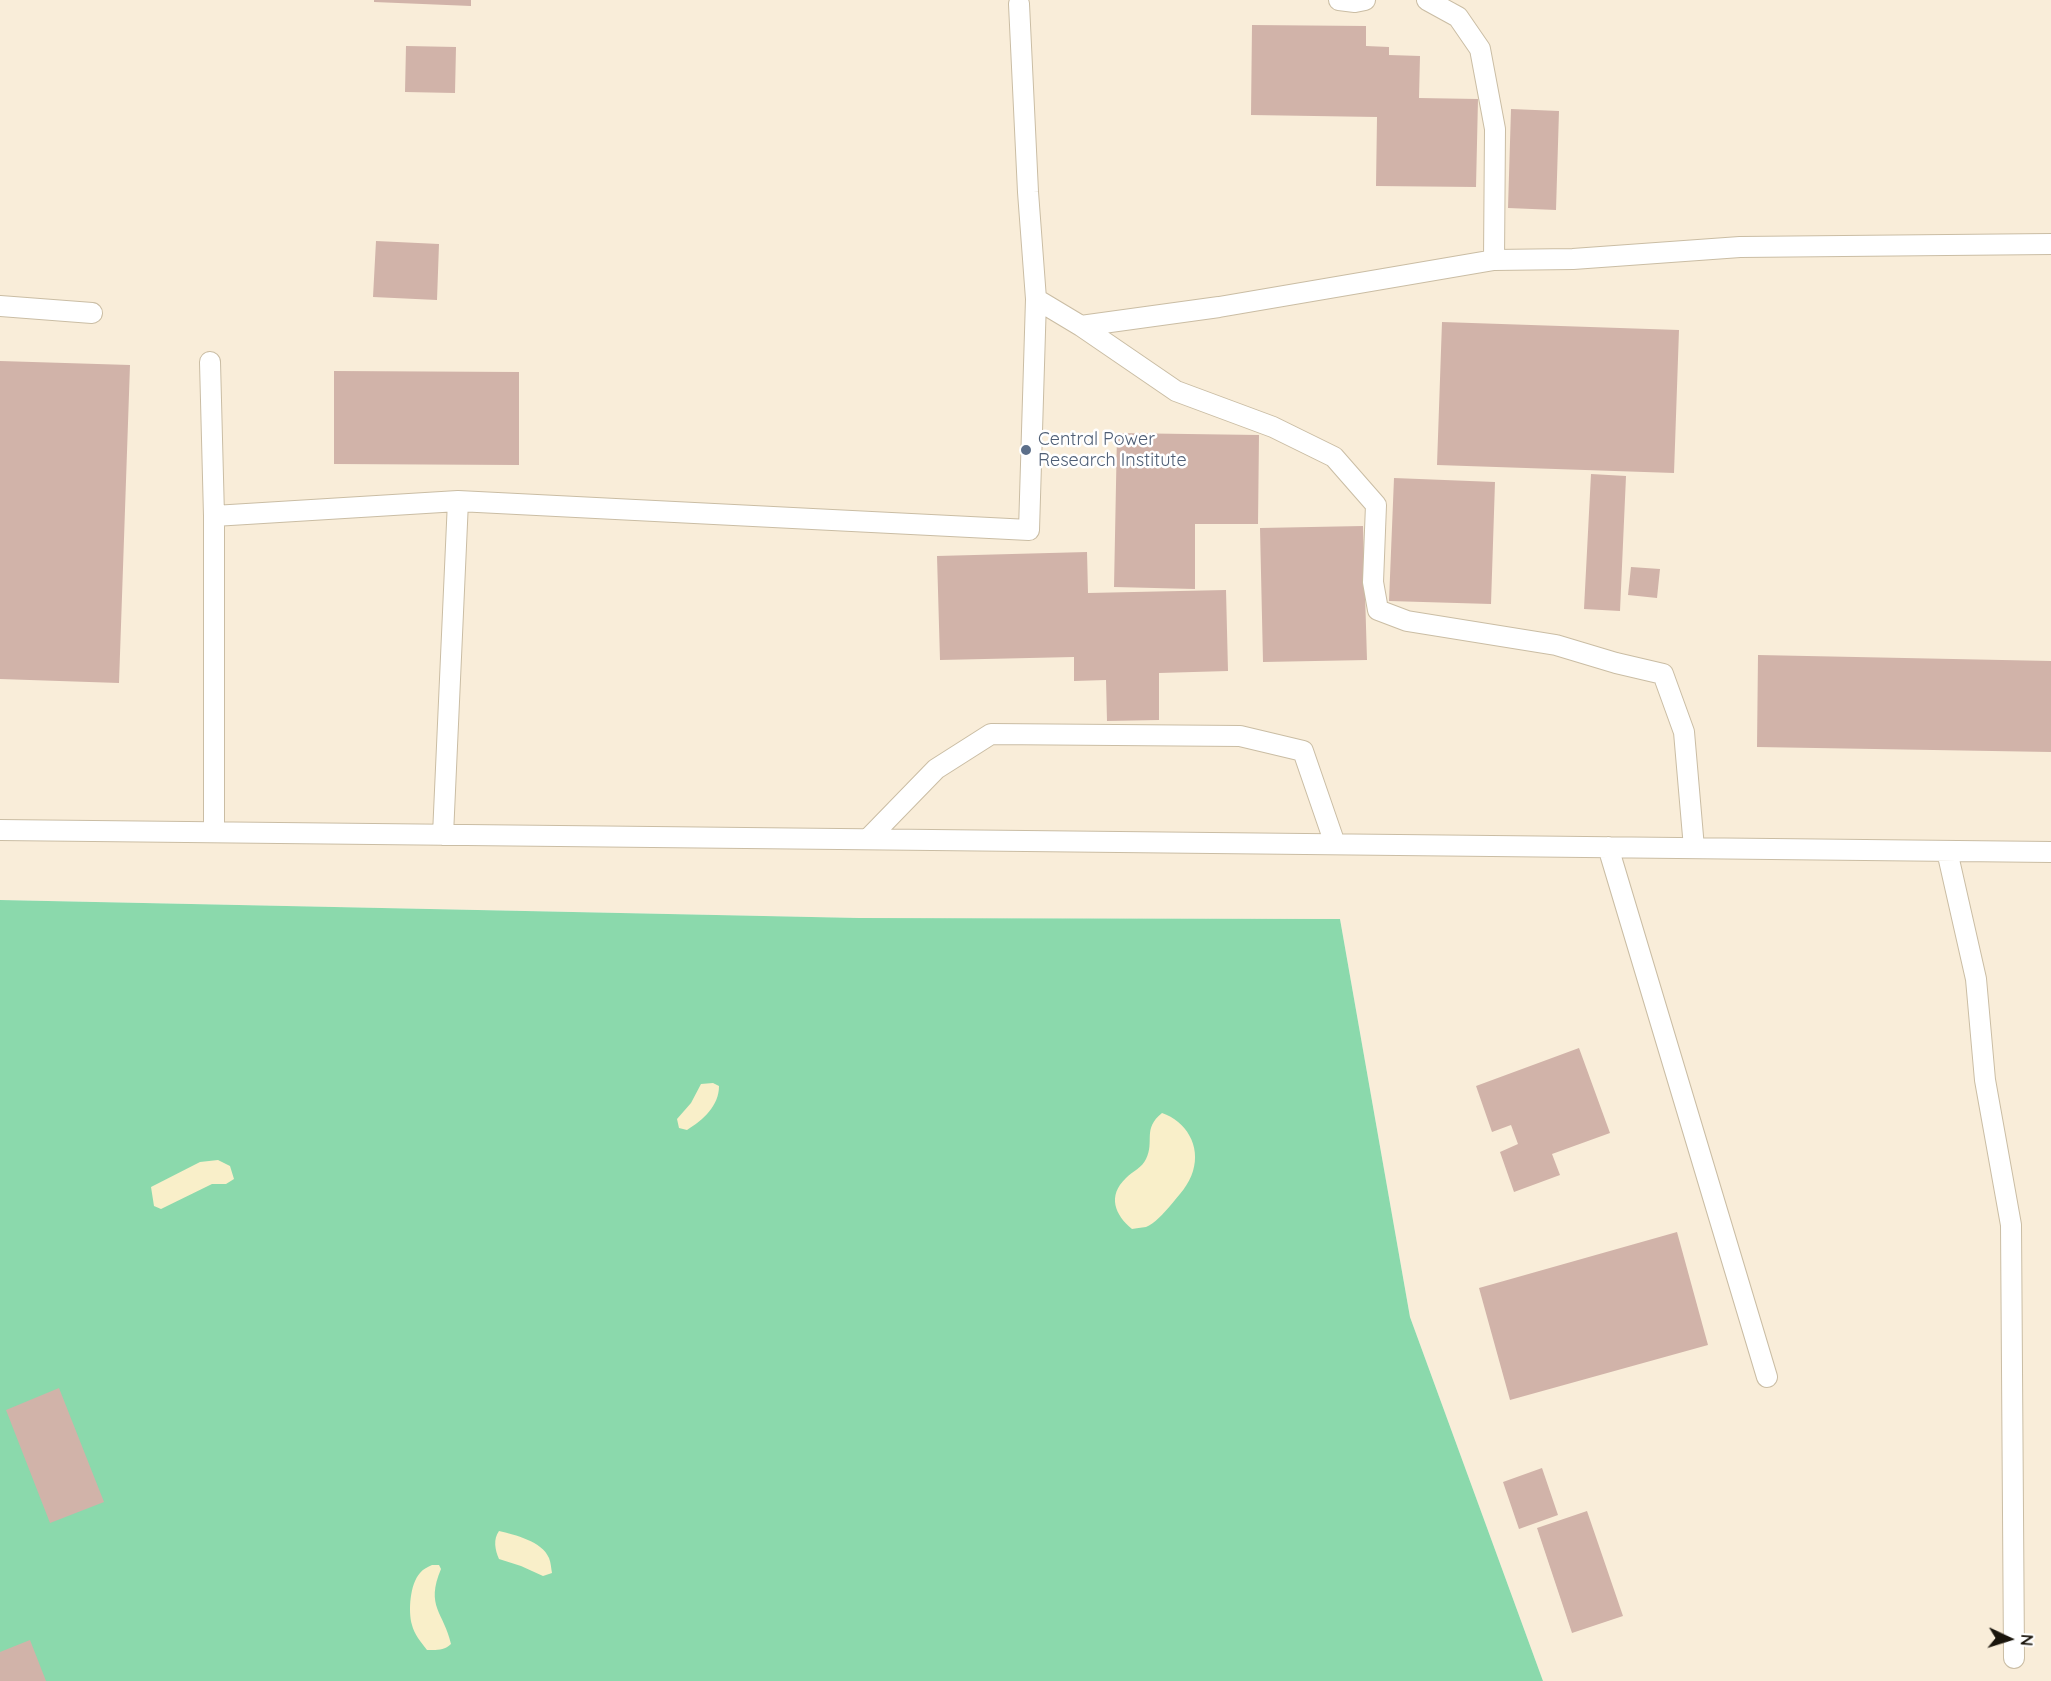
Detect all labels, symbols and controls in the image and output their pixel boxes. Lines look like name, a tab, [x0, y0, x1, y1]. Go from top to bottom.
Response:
place label: Central Power Research Institute	[1038, 429, 1187, 472]
marker: Central Power Research Institute	[1019, 443, 1033, 457]
north arrow	[1979, 1609, 2039, 1669]
text: N	[2017, 1634, 2037, 1647]

